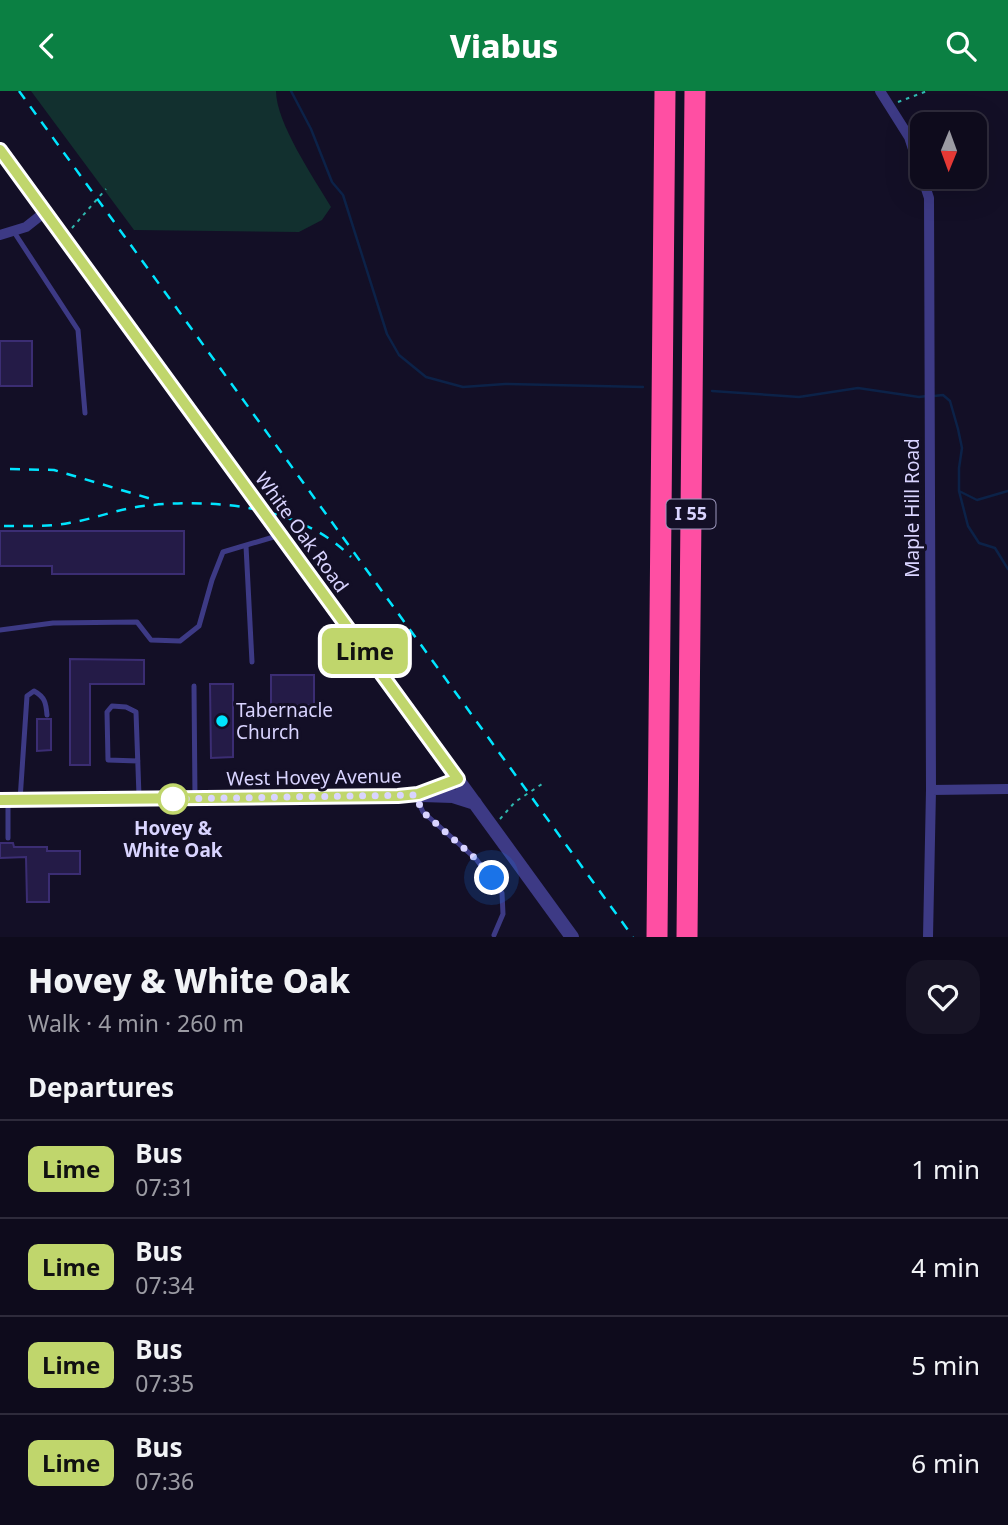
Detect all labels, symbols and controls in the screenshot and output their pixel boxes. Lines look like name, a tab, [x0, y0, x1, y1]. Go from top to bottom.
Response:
text: Viabus	[450, 24, 558, 67]
icon: back	[28, 27, 66, 65]
icon: search	[942, 27, 980, 65]
north arrow	[910, 112, 987, 189]
map controls	[910, 112, 987, 189]
street label: Maple Hill Road	[899, 438, 925, 578]
street label: White Oak Road	[249, 466, 355, 598]
road number: I 55	[666, 499, 716, 529]
line badge: Lime	[316, 628, 414, 674]
text: Lime	[336, 634, 394, 667]
place label: Tabernacle Church	[236, 697, 333, 745]
marker: Tabernacle Church	[214, 713, 230, 729]
street label: West Hovey Avenue	[226, 762, 402, 792]
marker: Hovey & White Oak	[158, 784, 188, 814]
place label: Hovey & White Oak	[123, 815, 223, 863]
your location	[474, 860, 509, 895]
text: Hovey & White Oak	[28, 958, 350, 1003]
button: heart	[906, 960, 980, 1034]
text: Walk · 4 min · 260 m	[28, 1007, 244, 1039]
text: Departures	[28, 1069, 174, 1105]
text: Bus	[135, 1135, 183, 1171]
text: 1 min	[911, 1151, 980, 1187]
text: Lime	[42, 1152, 100, 1185]
text: 07:31	[135, 1171, 194, 1203]
text: Bus	[135, 1233, 183, 1269]
text: 4 min	[911, 1249, 980, 1285]
text: Lime	[42, 1250, 100, 1283]
text: 07:34	[135, 1269, 194, 1301]
text: Bus	[135, 1331, 183, 1367]
text: 5 min	[911, 1347, 980, 1383]
text: Lime	[42, 1348, 100, 1381]
text: 07:35	[135, 1367, 194, 1399]
text: Bus	[135, 1429, 183, 1465]
text: 6 min	[911, 1445, 980, 1481]
text: Lime	[42, 1446, 100, 1479]
text: 07:36	[135, 1465, 194, 1497]

